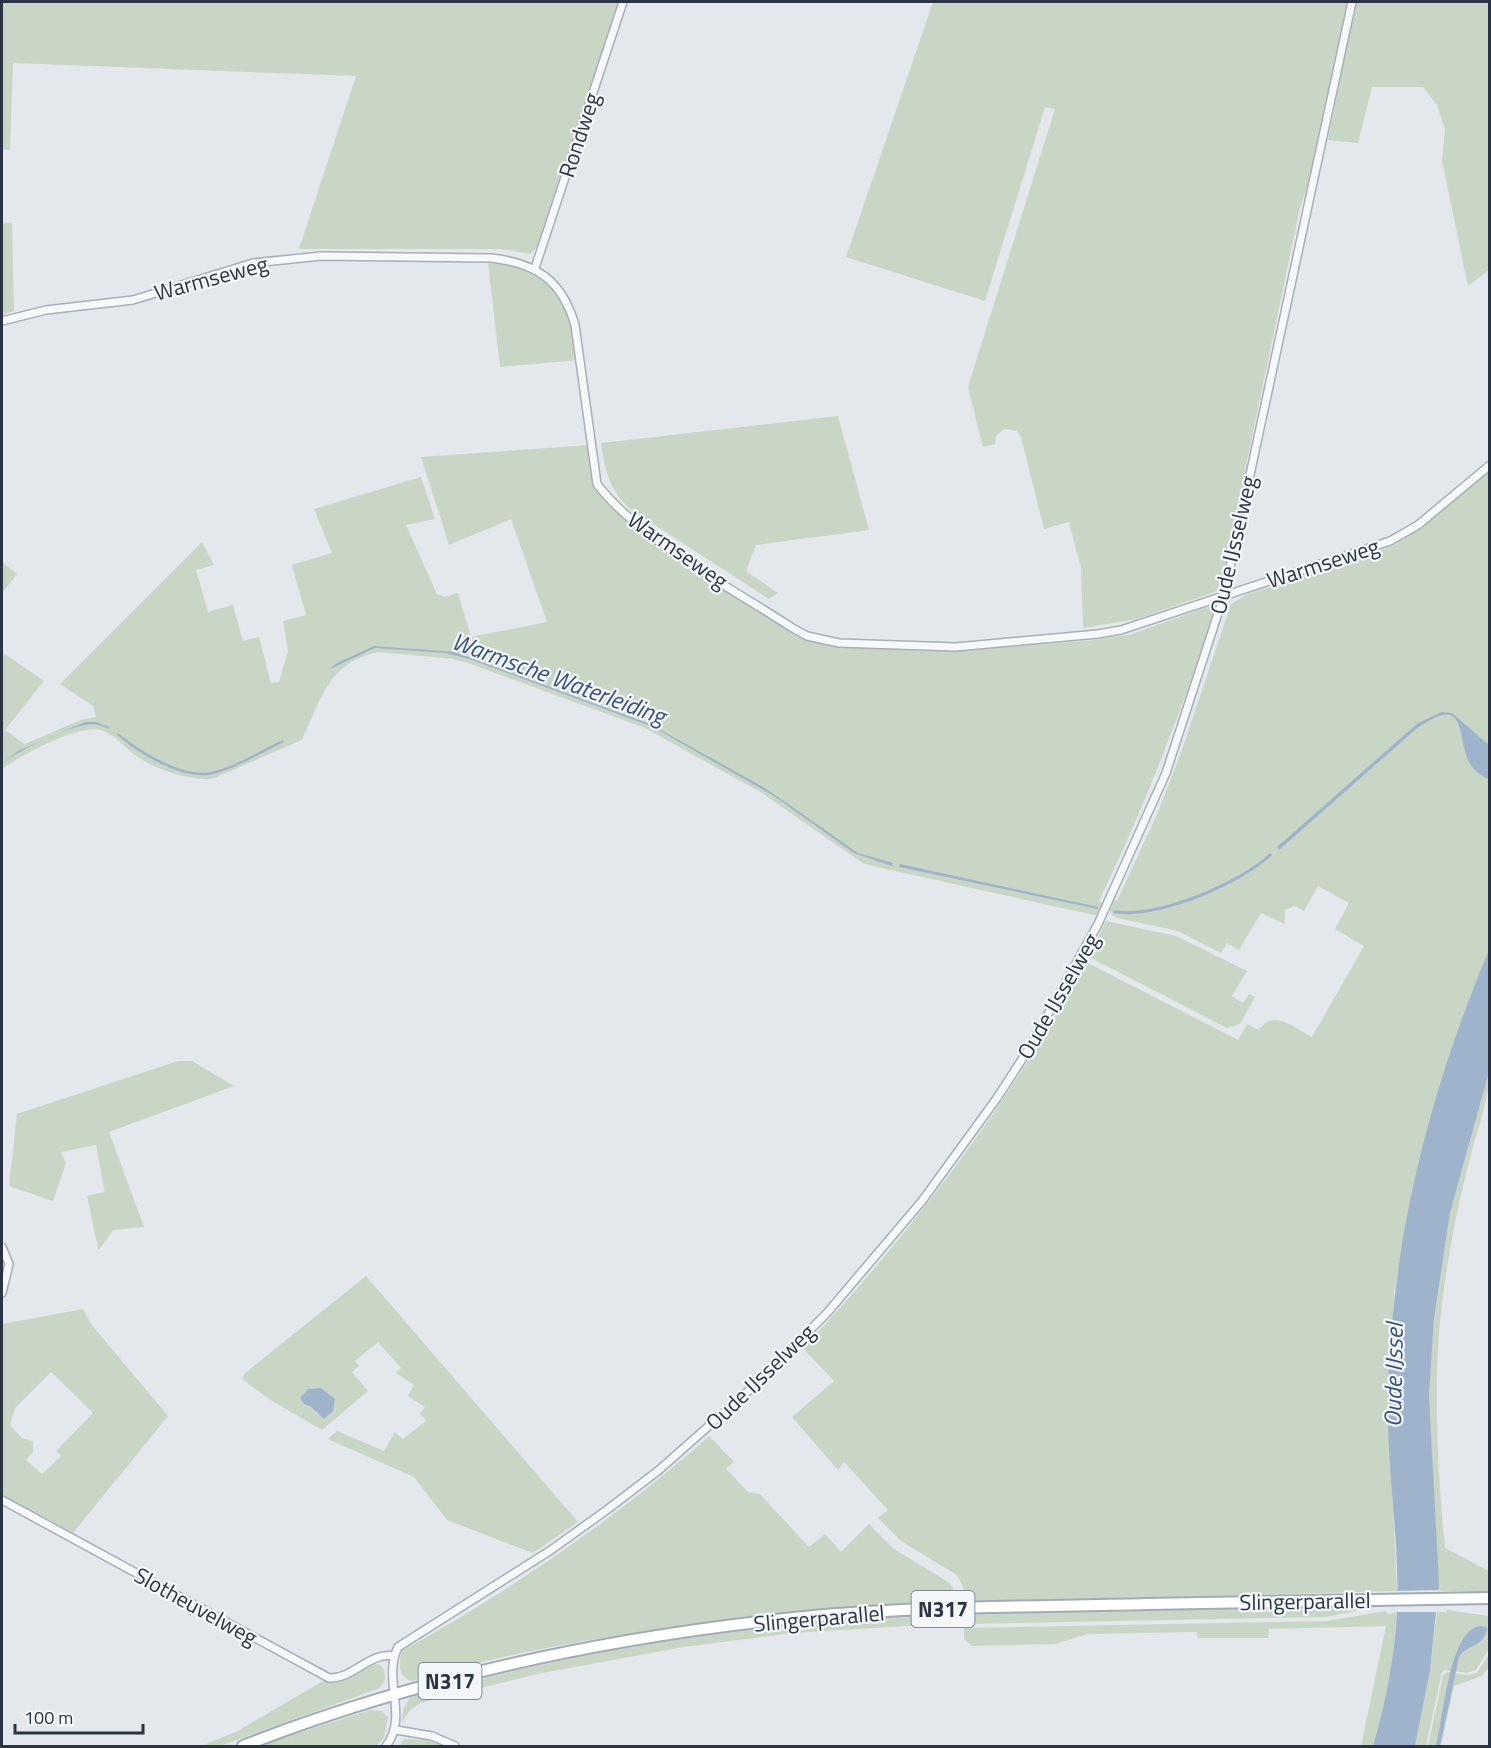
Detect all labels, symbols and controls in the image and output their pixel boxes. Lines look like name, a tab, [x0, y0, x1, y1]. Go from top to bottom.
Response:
street label: Rondweg	[549, 88, 609, 182]
street label: Warmseweg	[150, 247, 272, 309]
street label: Oude IJsselweg	[1201, 472, 1265, 618]
street label: Warmseweg	[621, 503, 735, 597]
street label: Warmseweg	[1262, 529, 1384, 597]
water label: Warmsche Waterleiding	[447, 623, 673, 734]
street label: Oude IJsselweg	[1008, 926, 1108, 1066]
street label: Oude IJsselweg	[697, 1316, 823, 1438]
water label: Oude IJssel	[1374, 1320, 1412, 1427]
street label: Slotheuvelweg	[128, 1558, 264, 1654]
street label: Slingerparallel	[1239, 1583, 1371, 1619]
road number: N317	[912, 1591, 974, 1627]
street label: Slingerparallel	[752, 1595, 886, 1641]
road number: N317	[418, 1663, 482, 1699]
scale bar	[15, 1697, 142, 1735]
text: 100 m	[24, 1704, 73, 1731]

